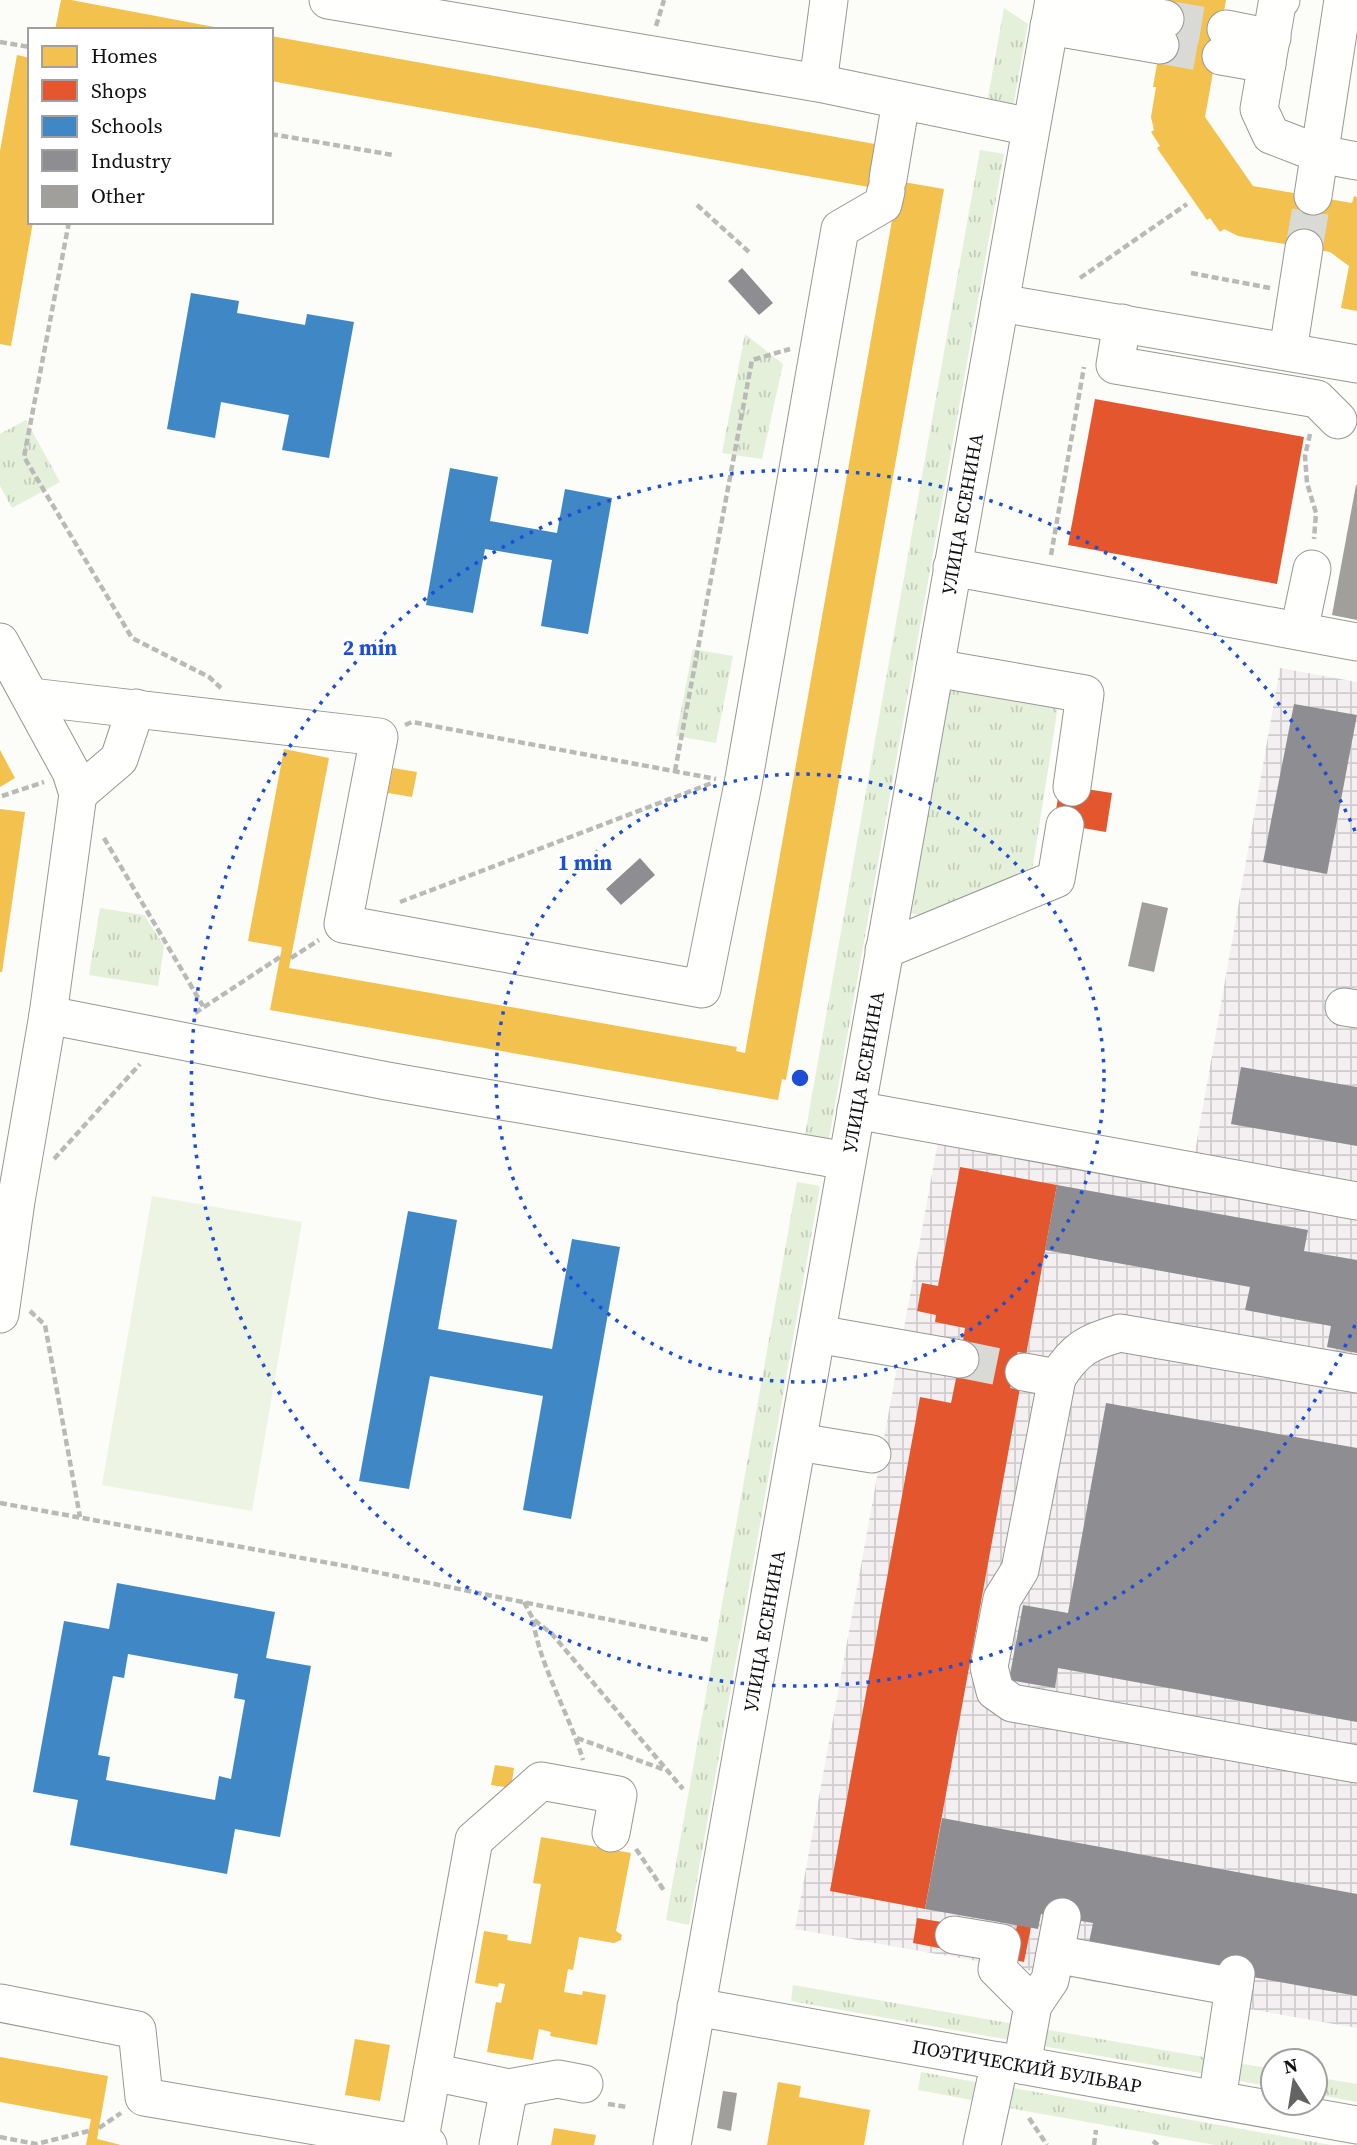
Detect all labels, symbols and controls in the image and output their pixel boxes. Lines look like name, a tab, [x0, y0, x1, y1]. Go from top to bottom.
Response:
legend	[28, 28, 273, 224]
text: Homes	[91, 41, 157, 70]
text: Shops	[91, 76, 147, 105]
text: Schools	[91, 111, 163, 140]
text: Industry	[91, 146, 171, 175]
text: Other	[91, 181, 145, 210]
street label: УЛИЦА ЕСЕНИНА	[935, 431, 989, 597]
text: 2 min	[343, 633, 397, 662]
text: 1 min	[558, 848, 612, 877]
street label: УЛИЦА ЕСЕНИНА	[836, 989, 890, 1155]
centre of rings	[788, 1066, 812, 1090]
street label: УЛИЦА ЕСЕНИНА	[737, 1548, 791, 1714]
street label: ПОЭТИЧЕСКИЙ БУЛЬВАР	[911, 2033, 1143, 2099]
north arrow	[1259, 2047, 1329, 2117]
text: N	[1281, 2051, 1300, 2080]

